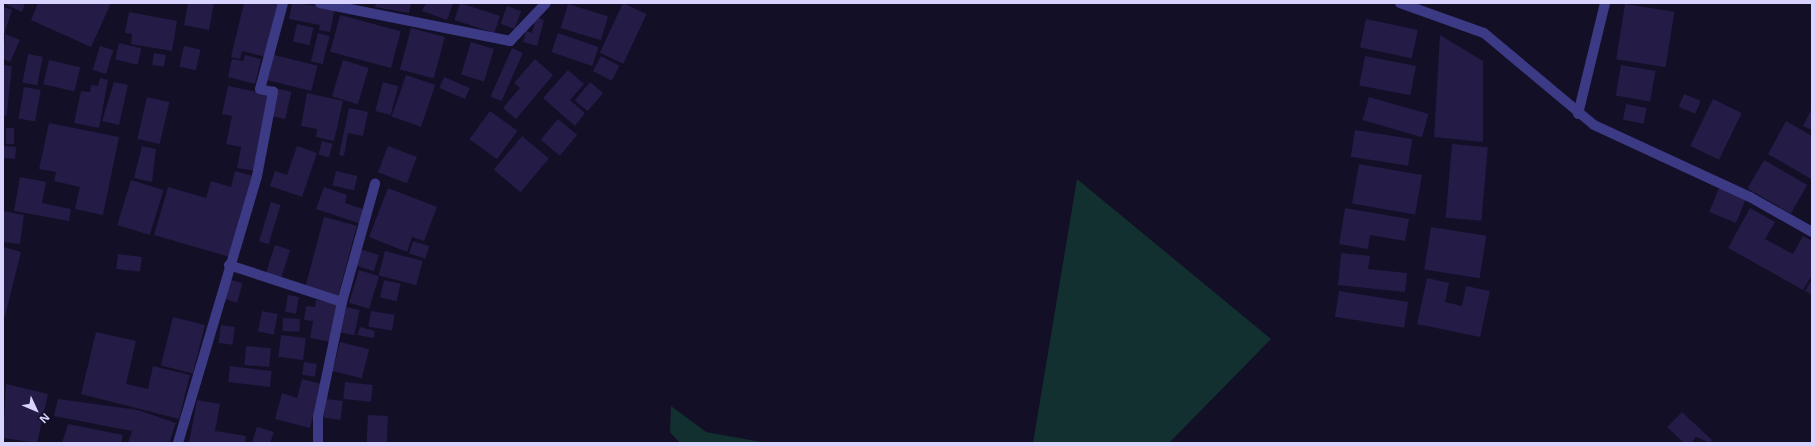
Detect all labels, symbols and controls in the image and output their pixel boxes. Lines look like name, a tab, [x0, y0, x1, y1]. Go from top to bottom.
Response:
north arrow	[16, 390, 56, 430]
text: N	[36, 410, 54, 427]

